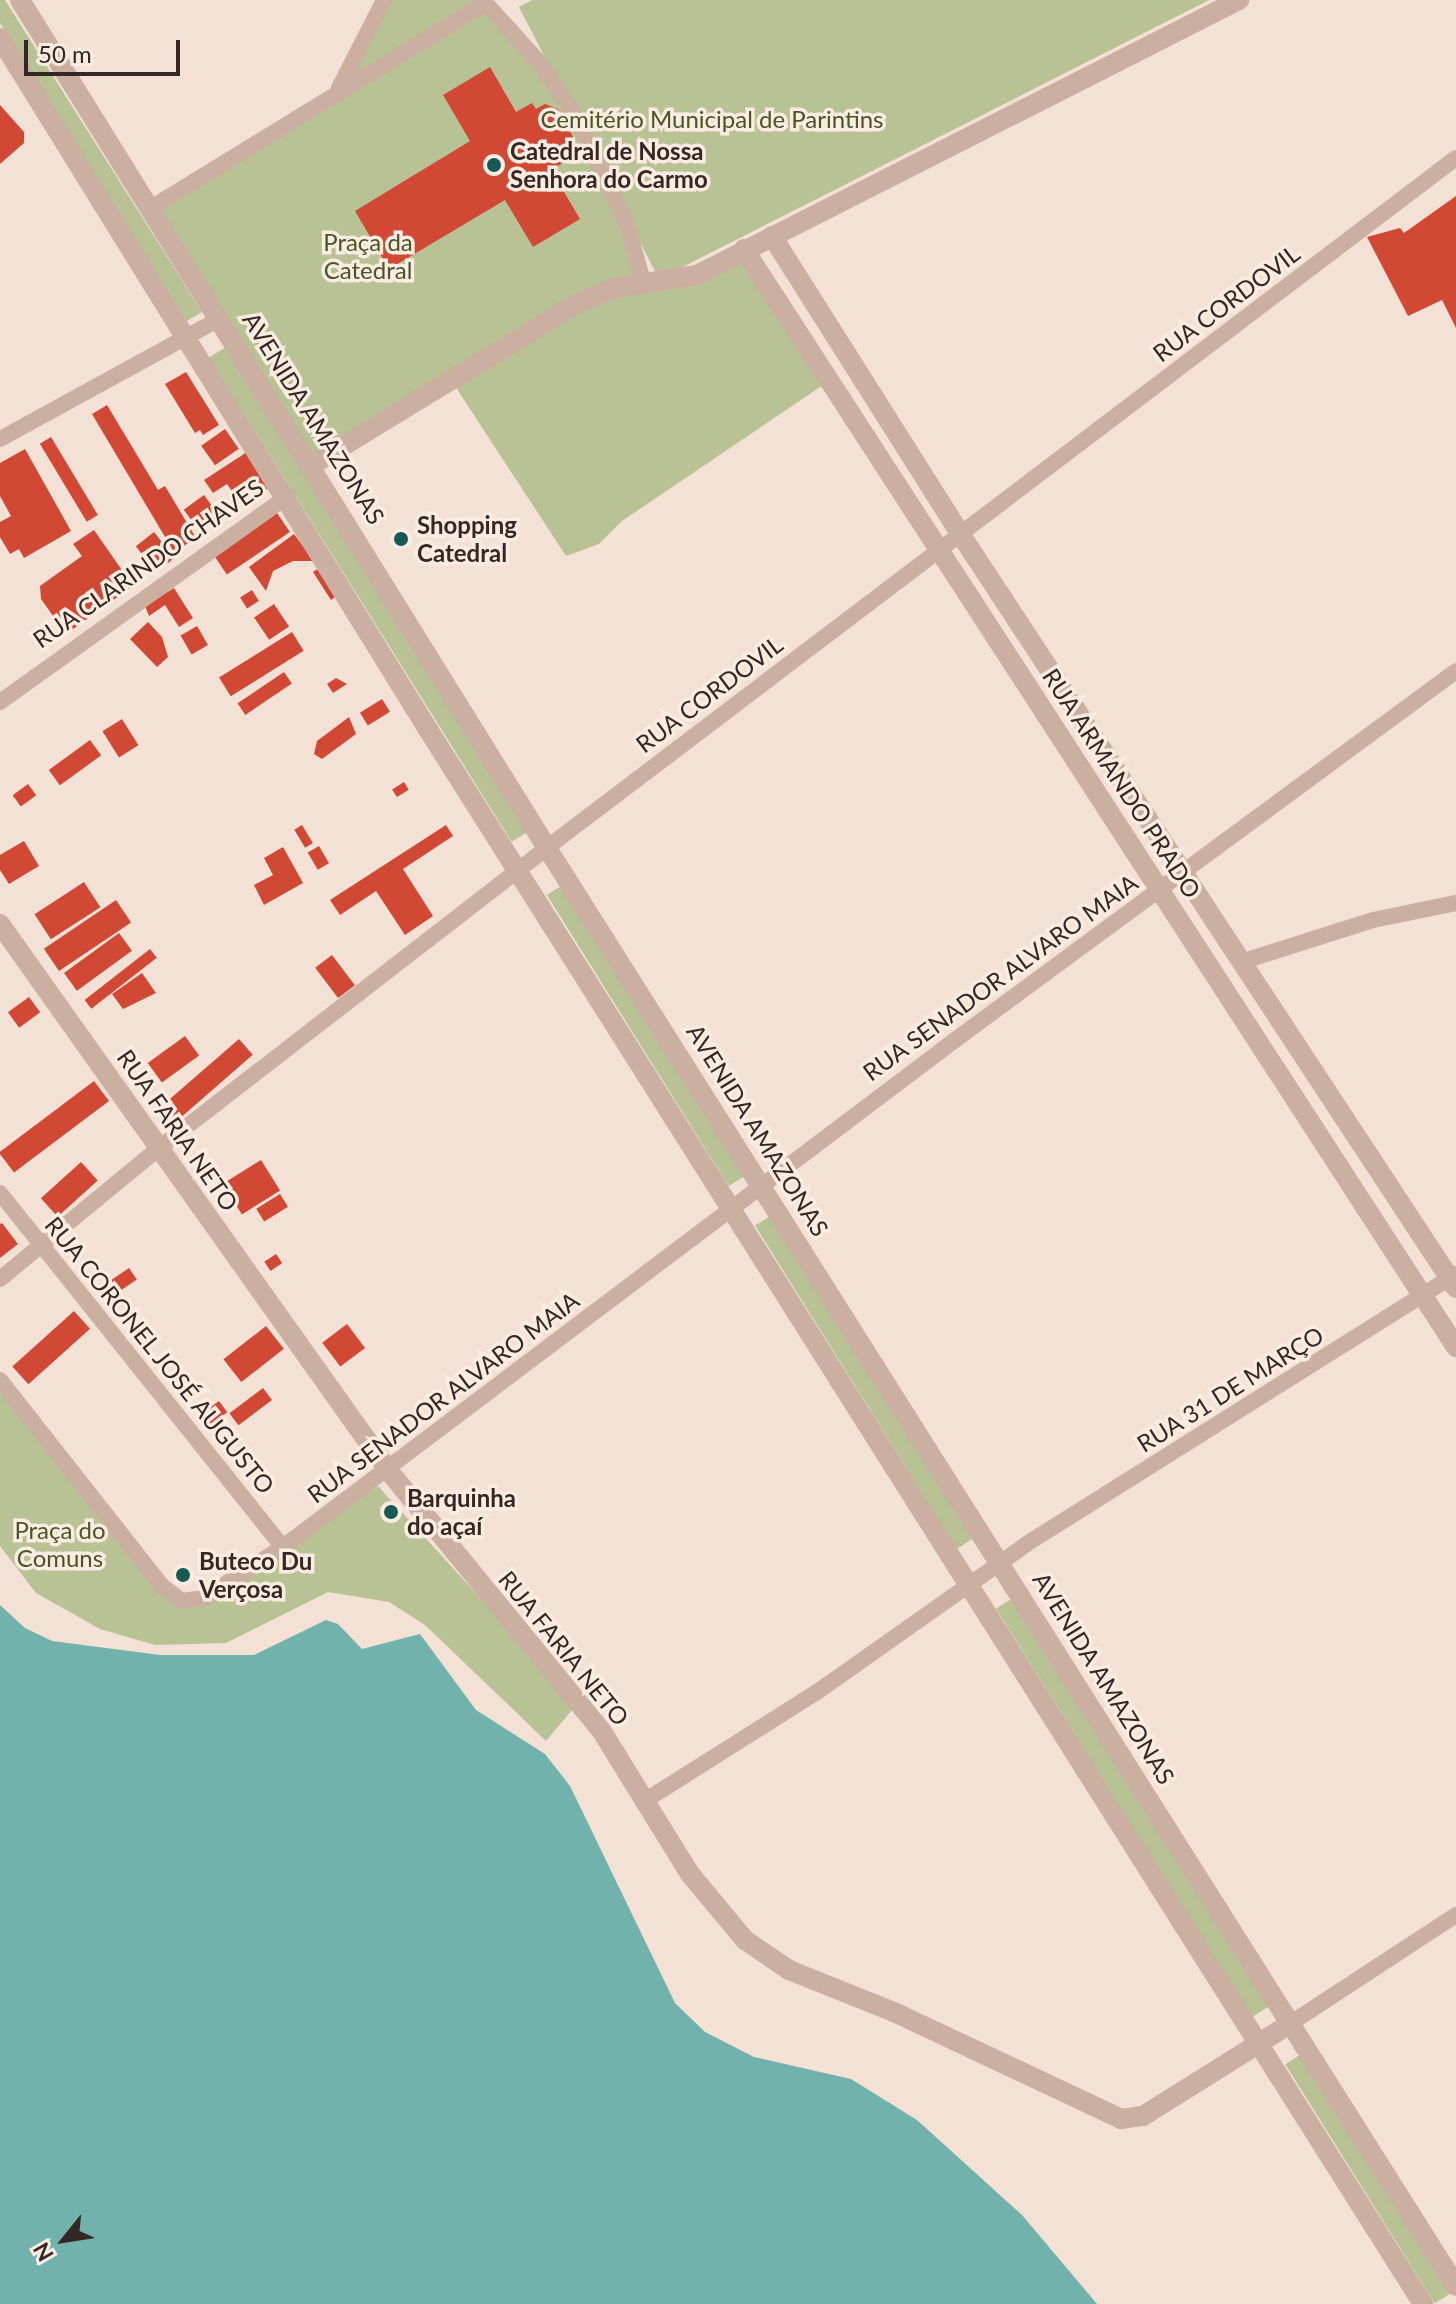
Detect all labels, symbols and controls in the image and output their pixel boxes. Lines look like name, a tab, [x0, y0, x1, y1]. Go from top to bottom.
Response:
scale bar	[28, 24, 184, 74]
text: 50 m	[38, 39, 92, 68]
park label: Cemitério Municipal de Parintins	[541, 105, 883, 133]
place label: Catedral de Nossa Senhora do Carmo	[510, 137, 708, 193]
marker: Catedral de Nossa Senhora do Carmo	[485, 156, 503, 174]
park label: Praça da Catedral	[323, 228, 413, 284]
street label: RUA CORDOVIL	[1147, 238, 1305, 368]
street label: AVENIDA AMAZONAS	[237, 306, 391, 530]
street label: RUA CLARINDO CHAVES	[27, 472, 269, 654]
place label: Shopping Catedral	[417, 511, 517, 567]
marker: Shopping Catedral	[392, 530, 410, 548]
street label: RUA CORDOVIL	[630, 629, 788, 759]
street label: RUA ARMANDO PRADO	[1037, 662, 1207, 904]
street label: RUA SENADOR ALVARO MAIA	[856, 867, 1144, 1087]
street label: AVENIDA AMAZONAS	[681, 1018, 835, 1242]
street label: RUA FARIA NETO	[111, 1043, 245, 1217]
street label: RUA CORONEL JOSÉ AUGUSTO	[38, 1210, 282, 1500]
street label: RUA SENADOR ALVARO MAIA	[301, 1285, 585, 1509]
street label: RUA 31 DE MARÇO	[1131, 1320, 1329, 1458]
place label: Barquinha do açaí	[407, 1484, 516, 1540]
marker: Barquinha do açaí	[382, 1503, 400, 1521]
park label: Praça do Comuns	[14, 1516, 106, 1572]
place label: Buteco Du Verçosa	[199, 1547, 312, 1603]
street label: RUA FARIA NETO	[492, 1564, 636, 1732]
marker: Buteco Du Verçosa	[174, 1566, 192, 1584]
street label: AVENIDA AMAZONAS	[1027, 1566, 1181, 1790]
north arrow	[24, 2200, 104, 2280]
text: N	[27, 2238, 59, 2266]

